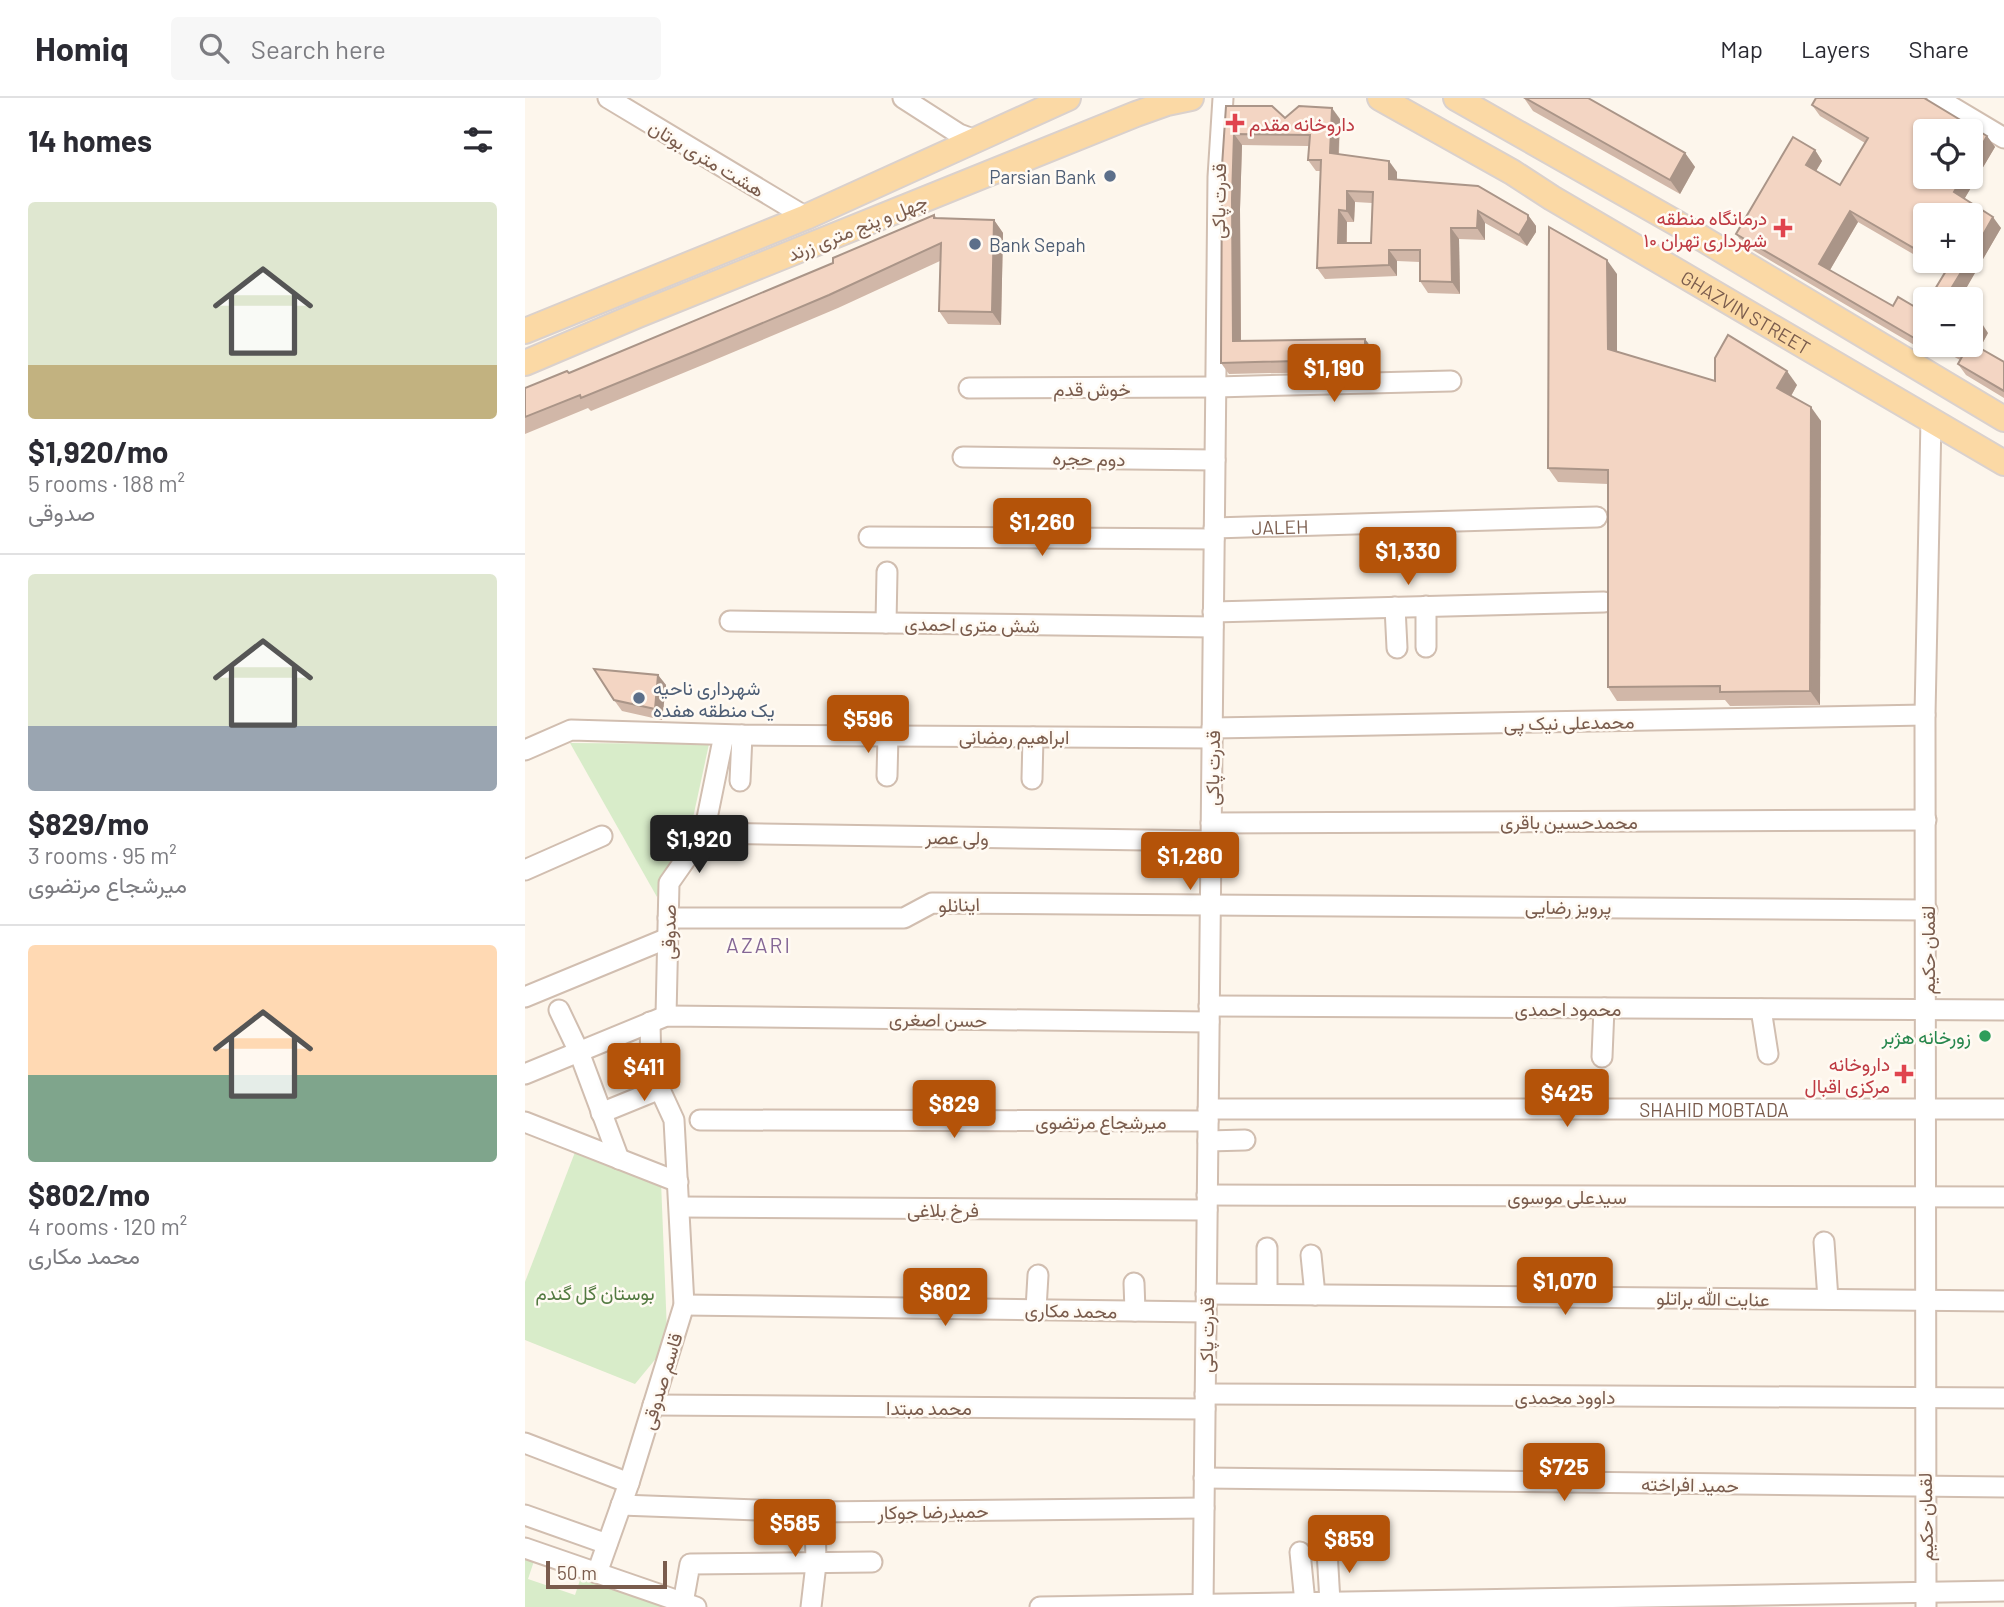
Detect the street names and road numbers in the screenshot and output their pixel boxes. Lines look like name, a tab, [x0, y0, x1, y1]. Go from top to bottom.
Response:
street label: هشت متری بوتان	[645, 115, 769, 202]
street label: قدرت پاکی	[1206, 163, 1233, 239]
street label: چهل و پنج متری زرند	[784, 189, 931, 268]
street label: GHAZVIN STREET	[1677, 265, 1815, 359]
street label: خوش قدم	[1053, 377, 1131, 402]
street label: دوم حجره	[1052, 446, 1126, 472]
street label: JALEH	[1251, 514, 1309, 538]
street label: شش متری احمدی	[904, 611, 1040, 638]
street label: محمدعلی نیک پی	[1503, 709, 1635, 738]
street label: ابراهیم رمضانی	[959, 725, 1069, 750]
street label: قدرت پاکی	[1200, 730, 1227, 806]
street label: محمدحسین باقری	[1500, 810, 1638, 834]
street label: ولی عصر	[924, 825, 989, 850]
street label: اینانلو	[938, 892, 980, 917]
street label: پرویز رضایی	[1525, 895, 1611, 921]
street label: صدوقی	[656, 904, 681, 960]
street label: لقمان حکیم	[1916, 906, 1941, 994]
street label: محمود احمدی	[1515, 997, 1621, 1021]
street label: حسن اصغری	[889, 1007, 987, 1032]
street label: SHAHID MOBTADA	[1639, 1098, 1789, 1121]
street label: میرشجاع مرتضوی	[1035, 1110, 1167, 1135]
street label: سیدعلی موسوی	[1507, 1185, 1627, 1209]
street label: فرخ بلاغی	[907, 1198, 979, 1223]
street label: عنایت الله براتلو	[1656, 1286, 1770, 1311]
street label: قدرت پاکی	[1194, 1297, 1221, 1373]
street label: محمد مکاری	[1024, 1298, 1117, 1323]
street label: قاسم صدوقی	[635, 1330, 689, 1433]
street label: داوود محمدی	[1515, 1385, 1615, 1409]
street label: محمد مبتدا	[886, 1396, 972, 1420]
street label: حمید افراخته	[1641, 1472, 1739, 1497]
street label: لقمان حکیم	[1913, 1472, 1939, 1562]
street label: حمیدرضا جوکار	[876, 1499, 989, 1524]

